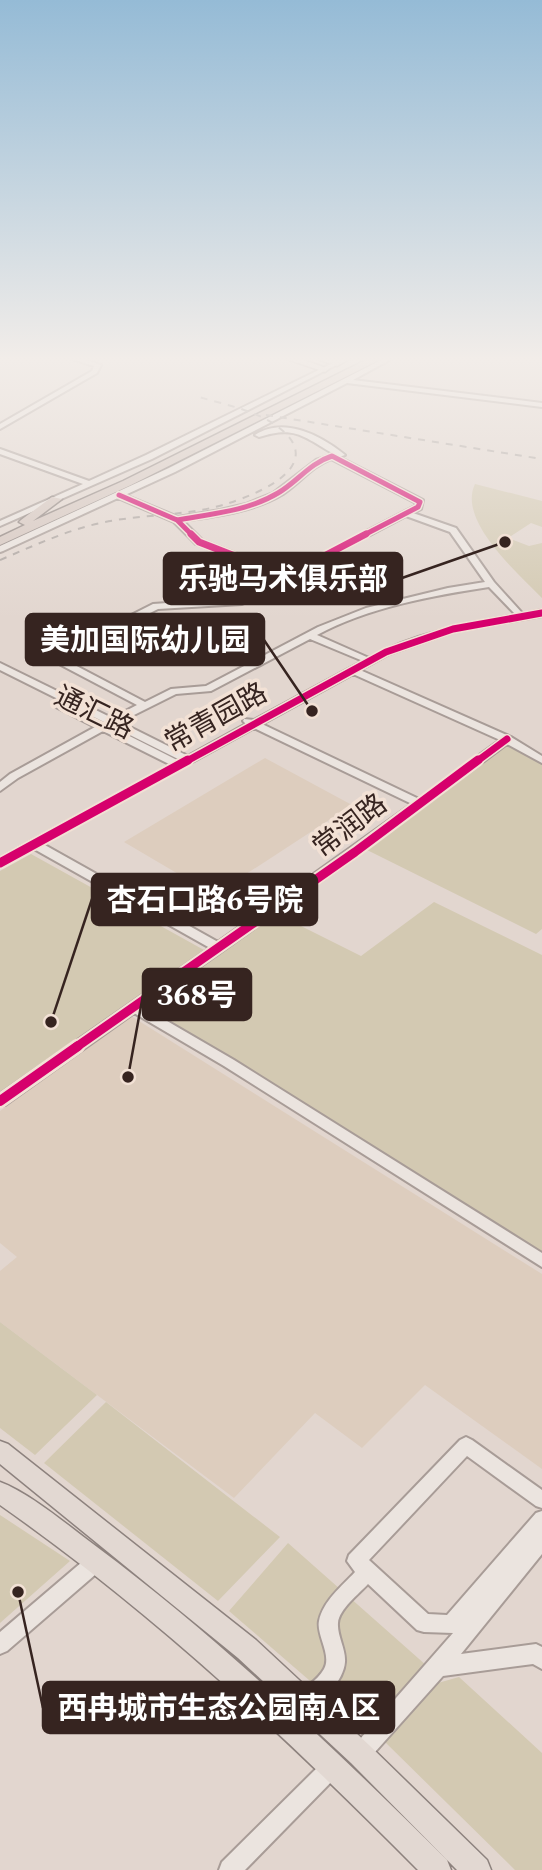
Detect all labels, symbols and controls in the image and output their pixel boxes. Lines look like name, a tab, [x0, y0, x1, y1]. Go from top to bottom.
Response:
callout: 乐驰马术俱乐部	[164, 553, 402, 604]
text: 乐驰马术俱乐部	[178, 557, 388, 603]
callout: 美加国际幼儿园	[26, 614, 264, 665]
text: 美加国际幼儿园	[40, 618, 250, 664]
street label: 常青园路	[157, 672, 275, 764]
street label: 通汇路	[47, 675, 141, 751]
street label: 常润路	[304, 784, 396, 868]
callout: 杏石口路6号院	[92, 874, 317, 925]
text: 杏石口路6号院	[107, 878, 303, 924]
callout: 368号	[143, 969, 251, 1020]
text: 368号	[157, 973, 237, 1019]
callout: 西冉城市生态公园南A区	[43, 1682, 394, 1733]
text: 西冉城市生态公园南A区	[57, 1686, 381, 1732]

